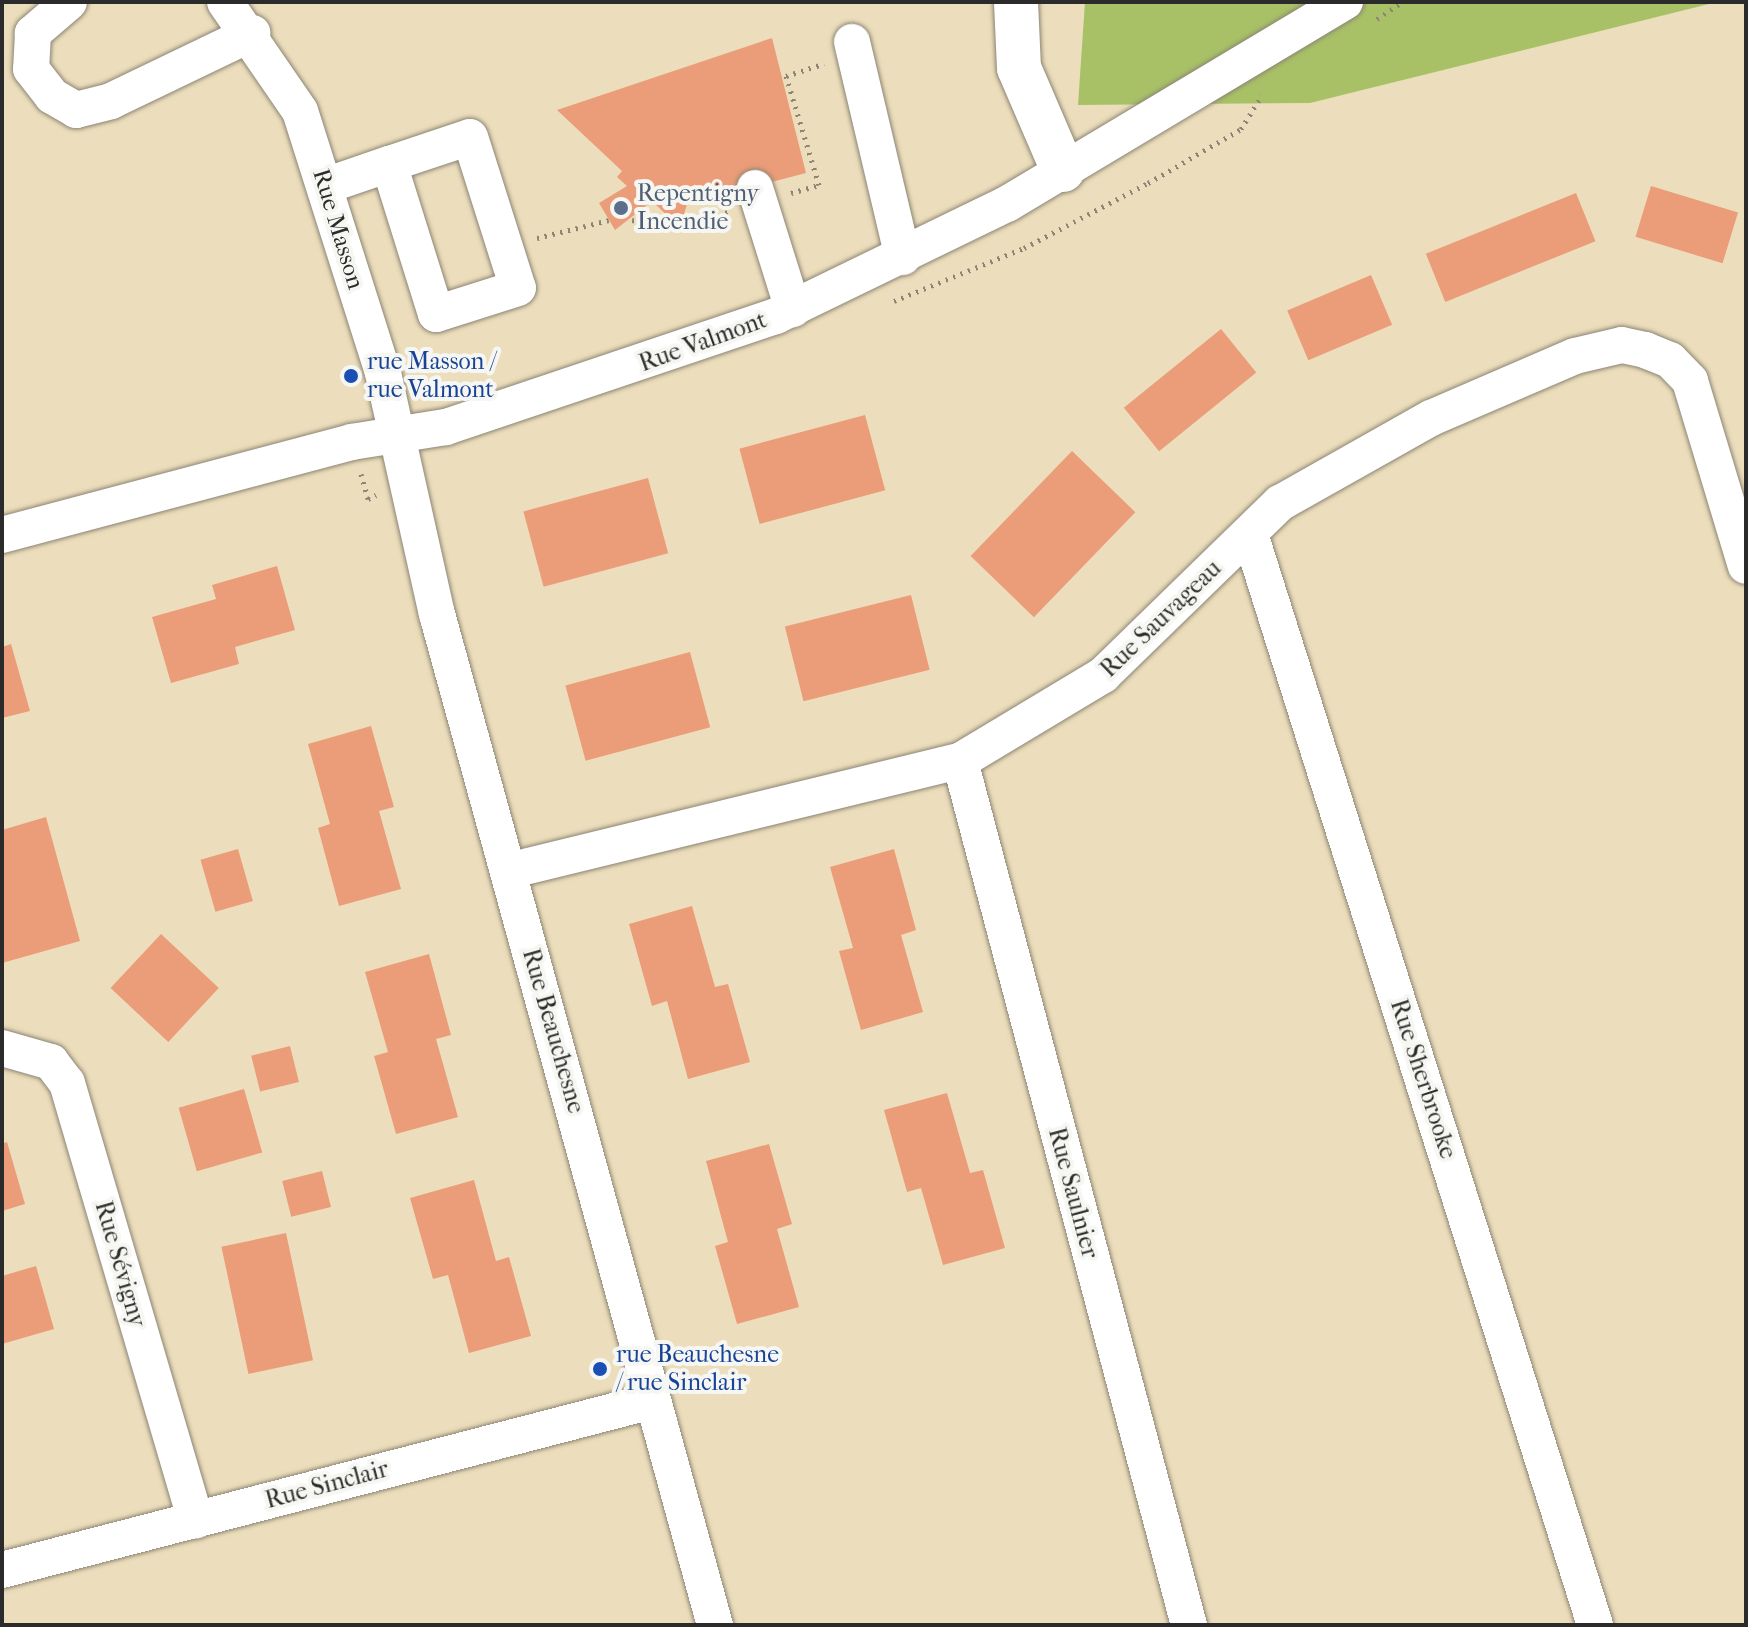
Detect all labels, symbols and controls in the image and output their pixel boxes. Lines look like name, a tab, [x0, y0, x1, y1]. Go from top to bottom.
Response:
street label: Rue Masson	[306, 165, 370, 293]
place label: Repentigny Incendie	[637, 180, 759, 236]
marker: Repentigny Incendie	[612, 199, 630, 217]
street label: Rue Valmont	[635, 306, 771, 378]
place label: rue Masson / rue Valmont	[367, 348, 495, 404]
marker: rue Masson / rue Valmont	[342, 367, 360, 385]
street label: Rue Sauvageau	[1095, 554, 1227, 684]
street label: Rue Beauchesne	[516, 945, 590, 1117]
street label: Rue Sherbrooke	[1384, 996, 1462, 1162]
street label: Rue Saulnier	[1042, 1125, 1104, 1261]
street label: Rue Sévigny	[88, 1198, 152, 1330]
place label: rue Beauchesne / rue Sinclair	[616, 1341, 779, 1397]
marker: rue Beauchesne / rue Sinclair	[591, 1360, 609, 1378]
street label: Rue Sinclair	[262, 1455, 392, 1515]

